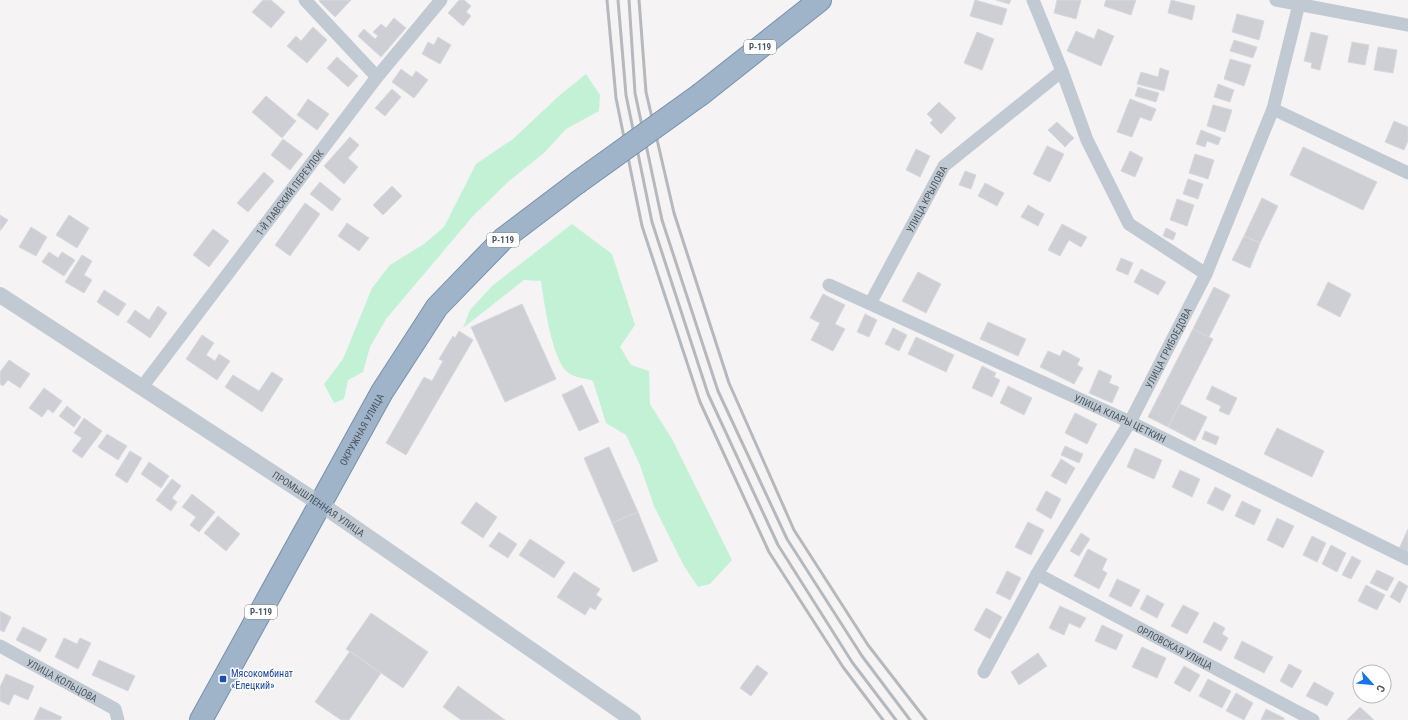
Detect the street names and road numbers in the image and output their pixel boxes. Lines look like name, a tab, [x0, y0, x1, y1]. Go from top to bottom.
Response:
road number: Р-119	[744, 40, 776, 54]
street label: 1-Й ЛАВСКИЙ ПЕРЕУЛОК	[254, 147, 325, 237]
street label: УЛИЦА КРЫЛОВА	[904, 163, 949, 234]
road number: Р-119	[487, 233, 519, 247]
street label: УЛИЦА ГРИБОЕДОВА	[1143, 306, 1193, 390]
street label: ОКРУЖНАЯ УЛИЦА	[337, 391, 386, 467]
street label: УЛИЦА КЛАРЫ ЦЕТКИН	[1073, 392, 1168, 444]
street label: ПРОМЫШЛЕННАЯ УЛИЦА	[271, 469, 367, 539]
road number: Р-119	[245, 605, 277, 619]
street label: ОРЛОВСКАЯ УЛИЦА	[1135, 622, 1215, 672]
street label: УЛИЦА КОЛЬЦОВА	[25, 656, 100, 704]

